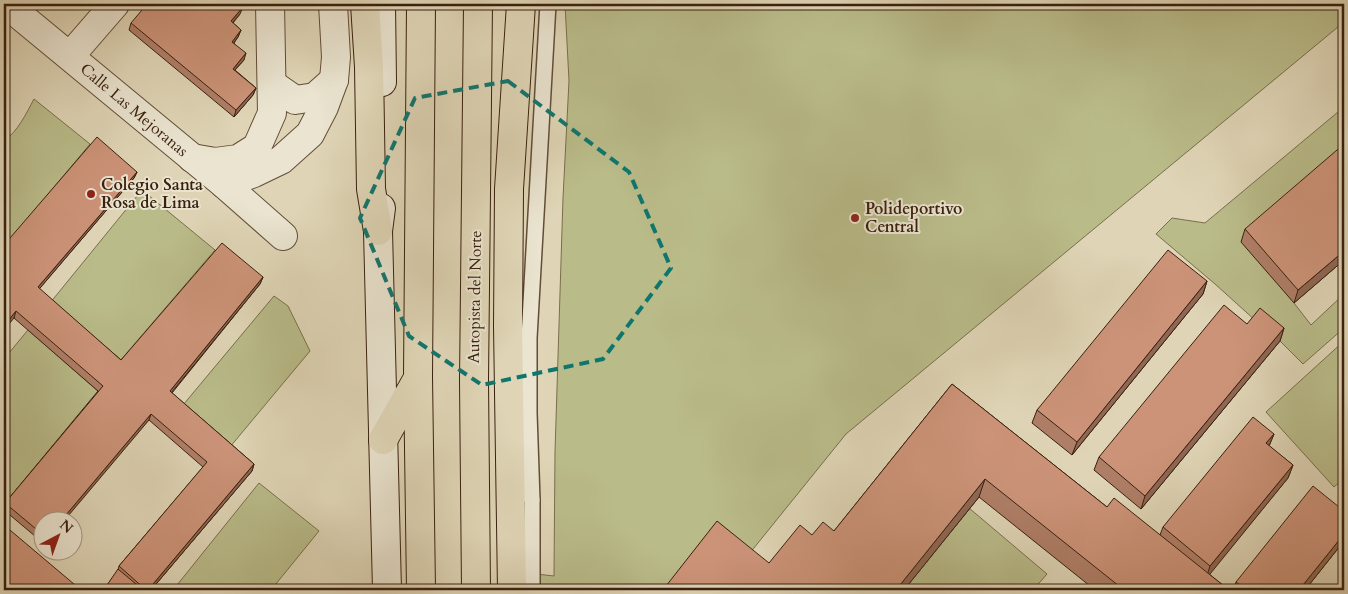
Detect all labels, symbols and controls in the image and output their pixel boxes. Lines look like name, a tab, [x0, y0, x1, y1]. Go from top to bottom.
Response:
street label: Calle Las Mejoranas	[75, 58, 193, 162]
place label: Colegio Santa Rosa de Lima	[101, 174, 203, 214]
marker: Colegio Santa Rosa de Lima	[85, 188, 97, 200]
place label: Polideportivo Central	[865, 198, 962, 238]
marker: Polideportivo Central	[849, 212, 861, 224]
street label: Autopista del Norte	[463, 230, 487, 364]
north arrow	[32, 512, 82, 562]
text: N	[55, 515, 77, 538]

